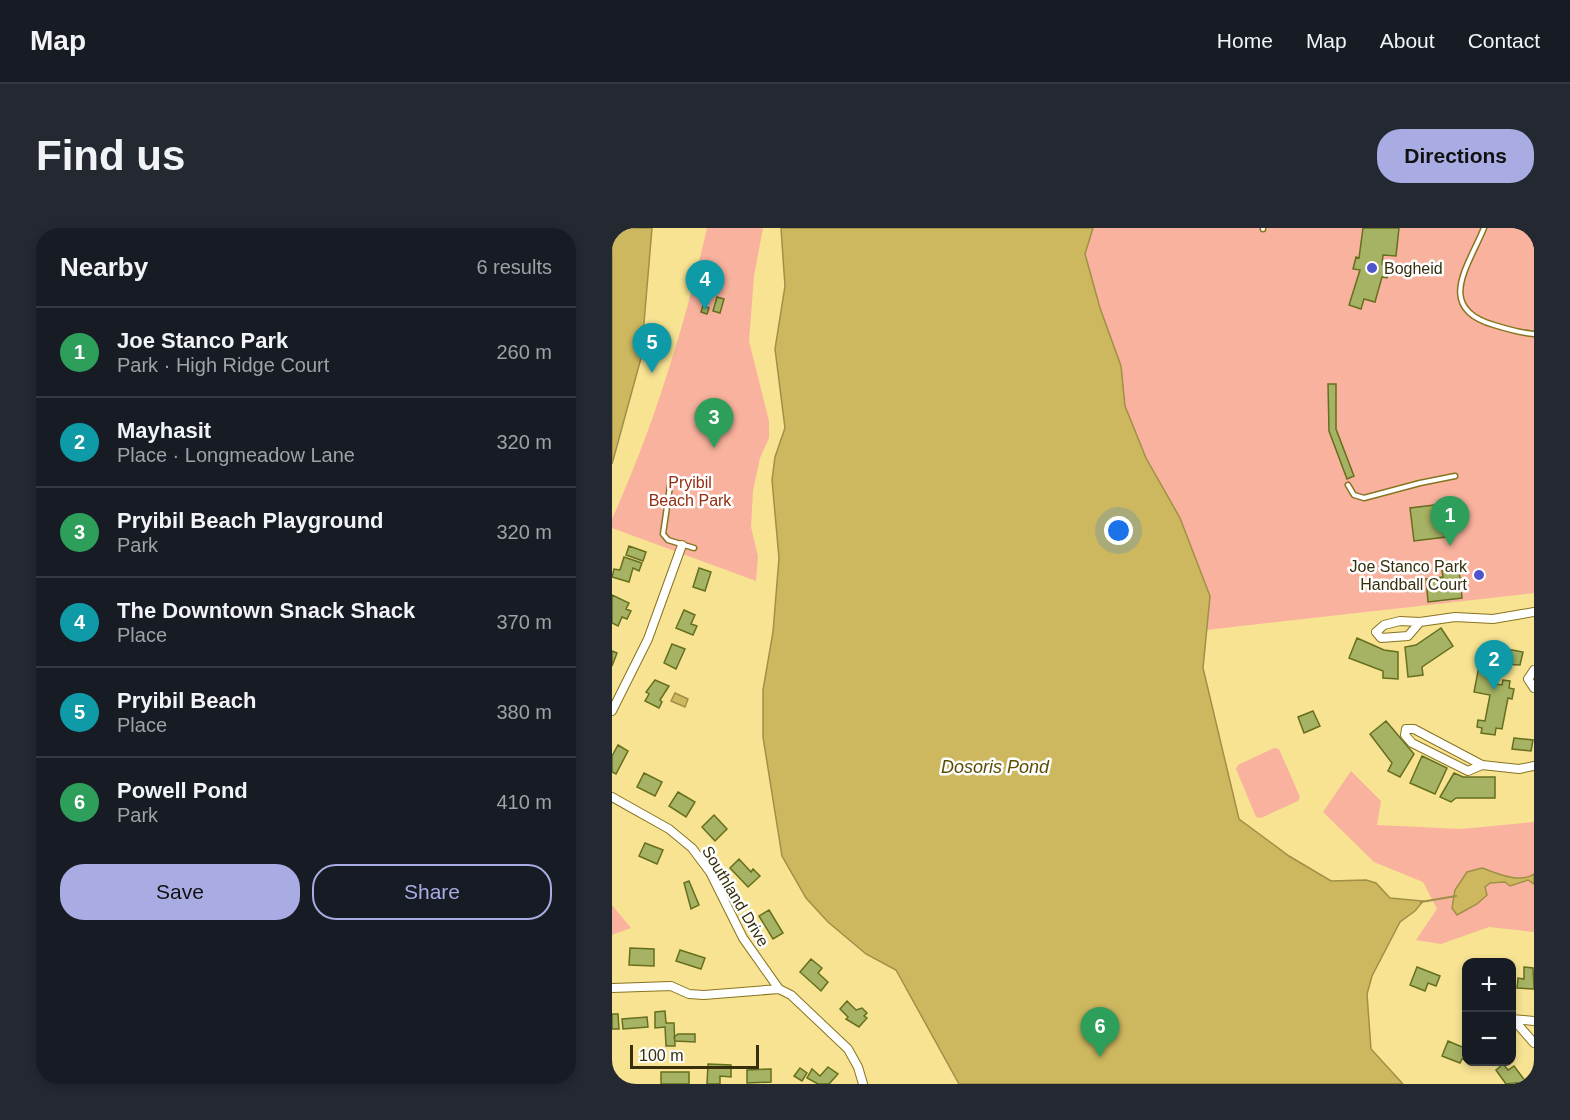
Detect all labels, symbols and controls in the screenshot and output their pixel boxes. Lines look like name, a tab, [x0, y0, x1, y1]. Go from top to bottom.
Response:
text: Map	[30, 25, 86, 56]
text: Home	[1217, 29, 1273, 52]
text: Map	[1306, 29, 1347, 52]
text: About	[1380, 29, 1435, 52]
text: Contact	[1468, 29, 1540, 52]
button: Directions	[1377, 129, 1534, 183]
text: Find us	[36, 132, 185, 179]
text: Nearby	[60, 252, 148, 282]
text: 6 results	[476, 256, 552, 278]
pin: 4	[686, 260, 724, 310]
place label: Bogheid	[1384, 260, 1443, 277]
marker: Bogheid	[1365, 261, 1379, 275]
pin: 5	[632, 324, 672, 373]
text: Joe Stanco Park	[117, 328, 288, 353]
text: 1	[74, 341, 85, 363]
text: 260 m	[496, 341, 552, 363]
text: Park · High Ridge Court	[117, 354, 329, 376]
pin: 3	[694, 398, 734, 448]
text: Mayhasit	[117, 418, 211, 443]
text: 2	[74, 431, 85, 453]
text: 320 m	[496, 431, 552, 453]
text: Place · Longmeadow Lane	[117, 444, 355, 466]
park label: Pryibil Beach Park	[649, 474, 732, 509]
pin: 1	[1430, 496, 1470, 546]
text: Pryibil Beach Playground	[117, 508, 384, 533]
your location	[1104, 516, 1133, 545]
text: 3	[74, 521, 85, 543]
text: 320 m	[496, 521, 552, 543]
text: Park	[117, 534, 158, 556]
place label: Joe Stanco Park Handball Court	[1350, 558, 1468, 593]
marker: Joe Stanco Park Handball Court	[1472, 568, 1486, 582]
text: The Downtown Snack Shack	[117, 598, 415, 623]
text: 4	[74, 611, 85, 633]
text: 370 m	[496, 611, 552, 633]
text: Place	[117, 624, 167, 646]
pin: 2	[1474, 640, 1514, 690]
text: Pryibil Beach	[117, 688, 256, 713]
text: 5	[74, 701, 85, 723]
text: 380 m	[496, 701, 552, 723]
text: Place	[117, 714, 167, 736]
water label: Dosoris Pond	[941, 757, 1050, 777]
text: Powell Pond	[117, 778, 248, 803]
text: 6	[74, 791, 85, 813]
text: 410 m	[496, 791, 552, 813]
text: Park	[117, 804, 158, 826]
street label: Southland Drive	[699, 843, 772, 950]
button: Save	[60, 864, 300, 920]
button: Share	[312, 864, 552, 920]
map controls	[1462, 958, 1516, 1066]
button: +	[1462, 958, 1516, 1012]
pin: 6	[1080, 1008, 1120, 1057]
button: −	[1462, 1012, 1516, 1066]
scale bar	[630, 1042, 759, 1070]
text: 100 m	[639, 1047, 683, 1064]

